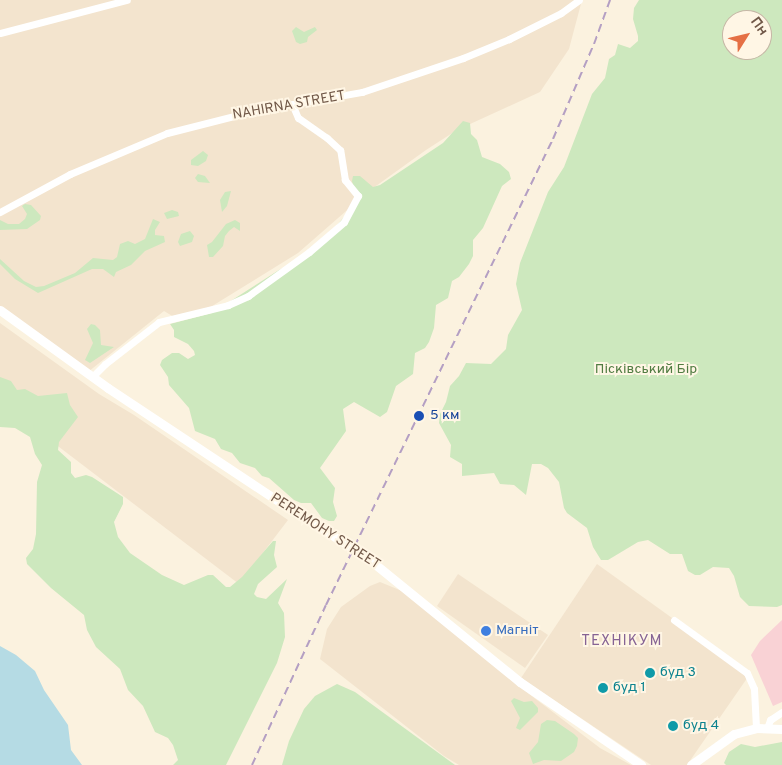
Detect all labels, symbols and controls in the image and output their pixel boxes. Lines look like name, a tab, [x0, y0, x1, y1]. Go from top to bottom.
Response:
north arrow	[722, 10, 772, 60]
text: Пн	[746, 14, 771, 39]
street label: NAHIRNA STREET	[231, 88, 347, 124]
park label: Пісківський Бір	[595, 362, 697, 378]
place label: 5 км	[430, 408, 460, 424]
marker: 5 км	[412, 409, 426, 423]
street label: PEREMOHY STREET	[267, 490, 383, 574]
place label: Магніт	[496, 623, 539, 639]
marker: Магніт	[480, 625, 492, 637]
district label: ТЕХНІКУМ	[580, 633, 664, 651]
place label: буд 3	[660, 665, 696, 681]
marker: буд 3	[644, 667, 656, 679]
place label: буд 1	[613, 680, 646, 696]
marker: буд 1	[597, 682, 609, 694]
place label: буд 4	[683, 718, 719, 734]
marker: буд 4	[667, 720, 679, 732]

